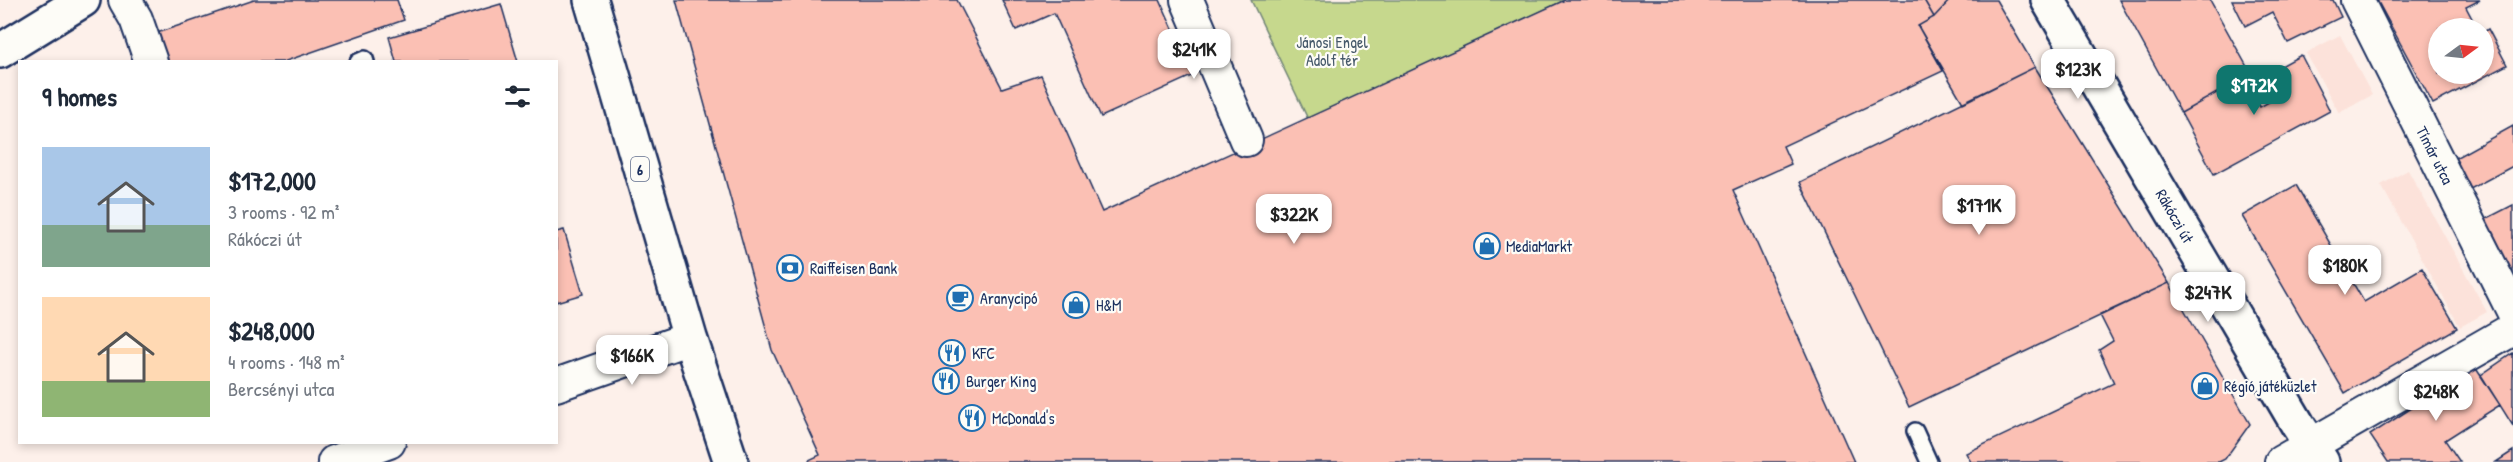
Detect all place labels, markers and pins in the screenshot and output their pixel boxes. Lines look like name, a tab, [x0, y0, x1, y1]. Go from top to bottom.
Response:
pin: $241K	[1152, 29, 1236, 80]
pin: $123K	[2036, 49, 2120, 100]
pin: $172K	[2212, 65, 2296, 116]
pin: $171K	[1937, 185, 2021, 236]
pin: $322K	[1252, 194, 1336, 245]
shop icon: MediaMarkt	[1472, 231, 1502, 261]
place label: MediaMarkt	[1506, 235, 1573, 257]
pin: $180K	[2303, 245, 2387, 296]
bank icon: Raiffeisen Bank	[775, 253, 805, 283]
place label: Raiffeisen Bank	[810, 257, 898, 279]
pin: $247K	[2166, 272, 2250, 323]
cafe icon: Aranycipó	[945, 283, 975, 313]
place label: Aranycipó	[980, 287, 1038, 309]
shop icon: H&M	[1061, 290, 1091, 320]
place label: H&M	[1096, 294, 1122, 316]
pin: $166K	[590, 335, 674, 386]
restaurant icon: KFC	[937, 338, 967, 368]
place label: KFC	[972, 342, 995, 364]
restaurant icon: Burger King	[931, 366, 961, 396]
place label: Burger King	[966, 370, 1036, 392]
shop icon: Régió játéküzlet	[2190, 371, 2220, 401]
pin: $248K	[2394, 371, 2478, 422]
place label: Régió játéküzlet	[2224, 375, 2317, 397]
restaurant icon: McDonald's	[957, 403, 987, 433]
place label: McDonald's	[992, 407, 1055, 429]

